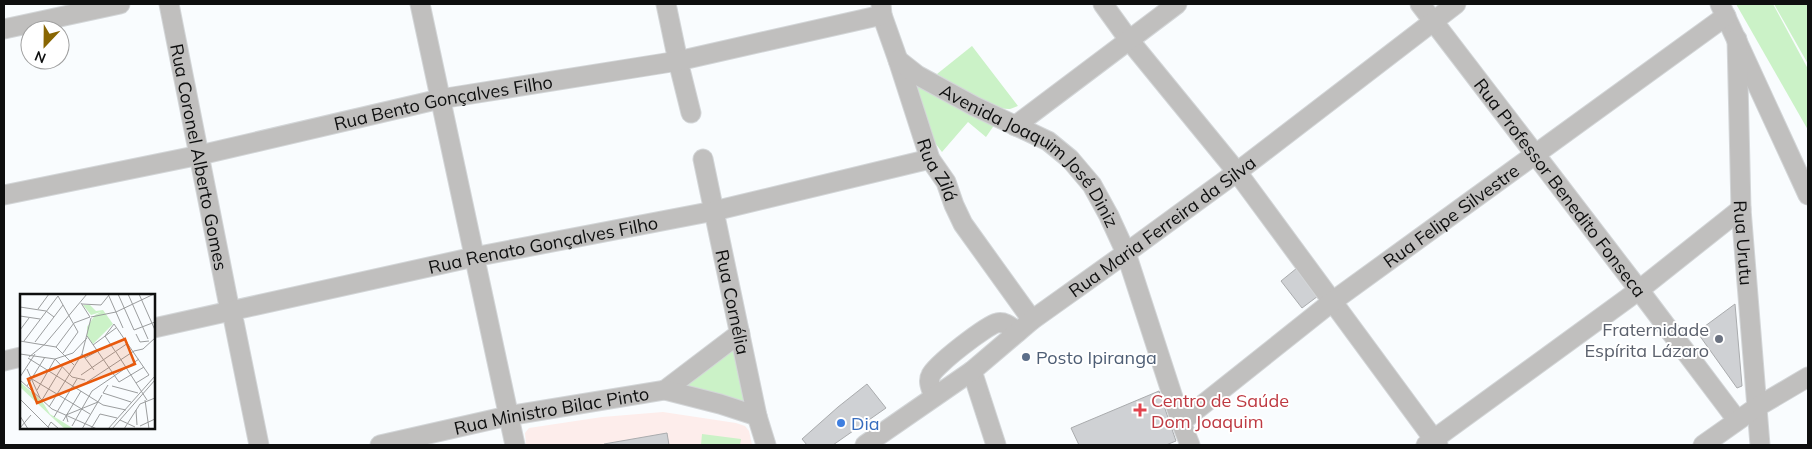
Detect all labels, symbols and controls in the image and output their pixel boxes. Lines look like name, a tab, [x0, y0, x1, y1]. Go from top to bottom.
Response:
north arrow	[20, 20, 70, 70]
street label: Rua Coronel Alberto Gomes	[166, 42, 233, 272]
text: N	[32, 47, 48, 67]
street label: Rua Bento Gonçalves Filho	[331, 70, 554, 135]
street label: Rua Professor Benedito Fonseca	[1469, 73, 1651, 301]
street label: Avenida Joaquim José Diniz	[936, 78, 1124, 231]
street label: Rua Zilá	[913, 135, 963, 204]
street label: Rua Maria Ferreira da Silva	[1064, 151, 1260, 302]
street label: Rua Felipe Silvestre	[1379, 159, 1523, 272]
street label: Rua Urutu	[1729, 200, 1759, 286]
street label: Rua Renato Gonçalves Filho	[426, 211, 660, 278]
street label: Rua Cornélia	[711, 247, 755, 356]
inset map	[20, 294, 155, 429]
place label: Fraternidade Espírita Lázaro	[1585, 318, 1709, 362]
marker: Fraternidade Espírita Lázaro	[1713, 333, 1725, 345]
place label: Posto Ipiranga	[1036, 346, 1157, 369]
marker: Posto Ipiranga	[1020, 351, 1032, 363]
street label: Rua Ministro Bilac Pinto	[452, 381, 651, 439]
place label: Centro de Saúde Dom Joaquim	[1151, 389, 1289, 433]
marker: Centro de Saúde Dom Joaquim	[1133, 403, 1147, 417]
place label: Dia	[851, 412, 880, 435]
marker: Dia	[835, 417, 847, 429]

